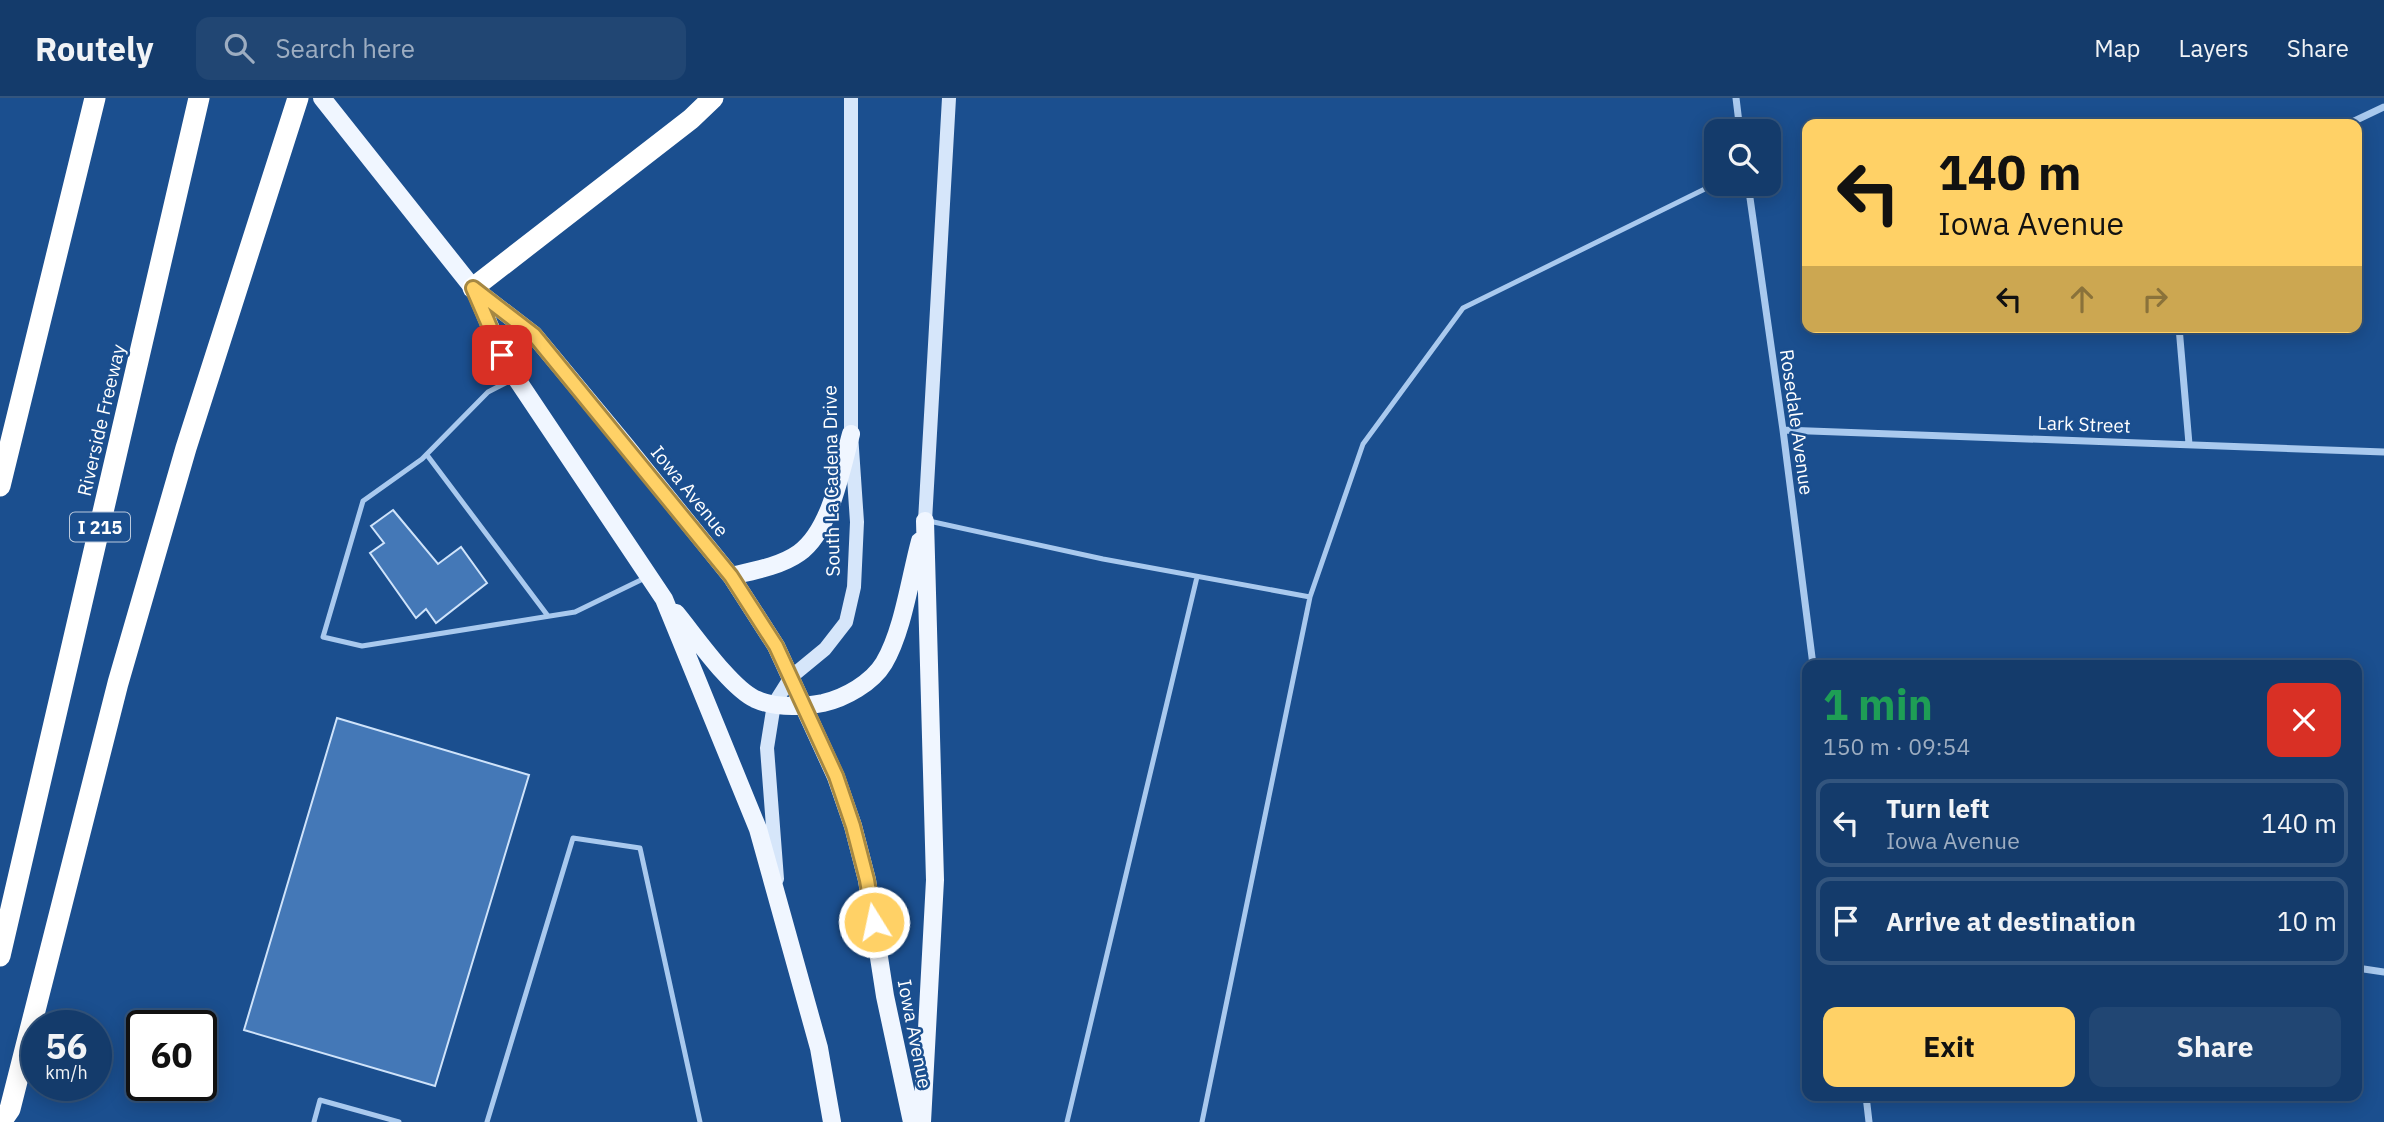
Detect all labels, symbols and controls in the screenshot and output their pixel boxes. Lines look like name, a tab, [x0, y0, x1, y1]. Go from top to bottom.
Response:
search box	[196, 17, 686, 80]
text: Routely	[35, 27, 154, 70]
icon: search	[220, 29, 258, 67]
text: Search here	[276, 31, 415, 65]
text: Map	[2094, 32, 2141, 64]
text: Layers	[2179, 32, 2249, 64]
text: Share	[2287, 32, 2349, 64]
map controls	[1704, 119, 1781, 196]
button: search	[1704, 119, 1781, 196]
text: 140 m	[1938, 140, 2082, 203]
icon: left	[1823, 147, 1914, 238]
text: Iowa Avenue	[1938, 202, 2124, 244]
icon: left	[1990, 280, 2028, 318]
icon: ahead	[2063, 280, 2101, 318]
icon: right	[2136, 280, 2174, 318]
pin	[472, 325, 532, 385]
icon: arrive	[483, 336, 521, 374]
street label: Riverside Freeway	[72, 341, 130, 498]
street label: Rosedale Avenue	[1775, 348, 1819, 496]
street label: South La Cadena Drive	[817, 385, 845, 577]
street label: Lark Street	[2037, 410, 2131, 438]
street label: Iowa Avenue	[646, 440, 734, 542]
road number: I 215	[70, 512, 130, 542]
text: 1 min	[1823, 677, 1933, 732]
button: close	[2267, 683, 2341, 757]
text: 150 m · 09:54	[1823, 731, 1970, 761]
text: Turn left	[1886, 791, 1989, 825]
icon: left	[1827, 804, 1865, 842]
text: 140 m	[2261, 806, 2337, 840]
text: Iowa Avenue	[1886, 825, 2020, 855]
position arrow	[837, 885, 911, 959]
icon: arrive	[1827, 902, 1865, 940]
text: Arrive at destination	[1886, 904, 2136, 938]
text: 10 m	[2277, 904, 2337, 938]
street label: Iowa Avenue	[893, 977, 937, 1091]
button: Exit	[1823, 1007, 2075, 1087]
button: Share	[2089, 1007, 2341, 1087]
speed limit sign: 60	[126, 1010, 217, 1101]
text: 56	[45, 1023, 88, 1069]
text: km/h	[45, 1061, 88, 1084]

